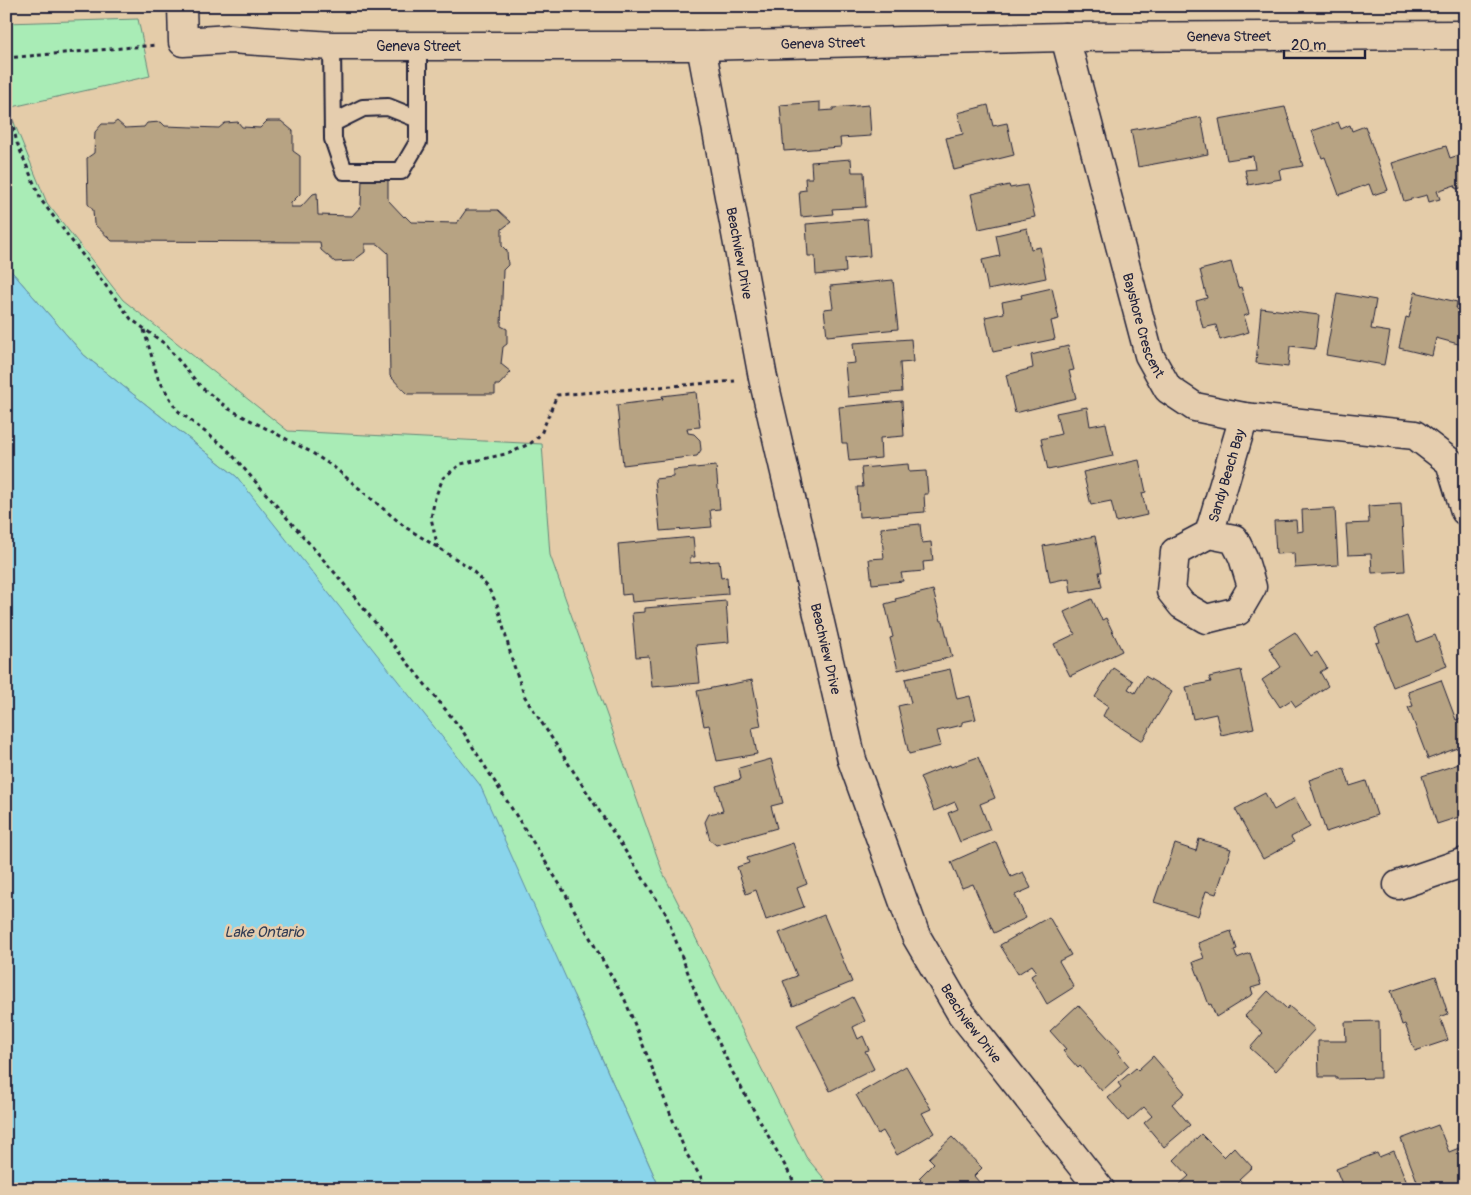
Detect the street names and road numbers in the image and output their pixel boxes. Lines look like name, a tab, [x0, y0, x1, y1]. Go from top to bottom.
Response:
street label: Geneva Street	[1187, 28, 1272, 45]
street label: Geneva Street	[780, 34, 866, 53]
street label: Geneva Street	[376, 38, 461, 55]
street label: Beachview Drive	[722, 206, 756, 301]
street label: Bayshore Crescent	[1119, 271, 1168, 381]
street label: Sandy Beach Bay	[1205, 427, 1249, 524]
street label: Beachview Drive	[807, 601, 844, 696]
street label: Beachview Drive	[937, 981, 1005, 1066]

